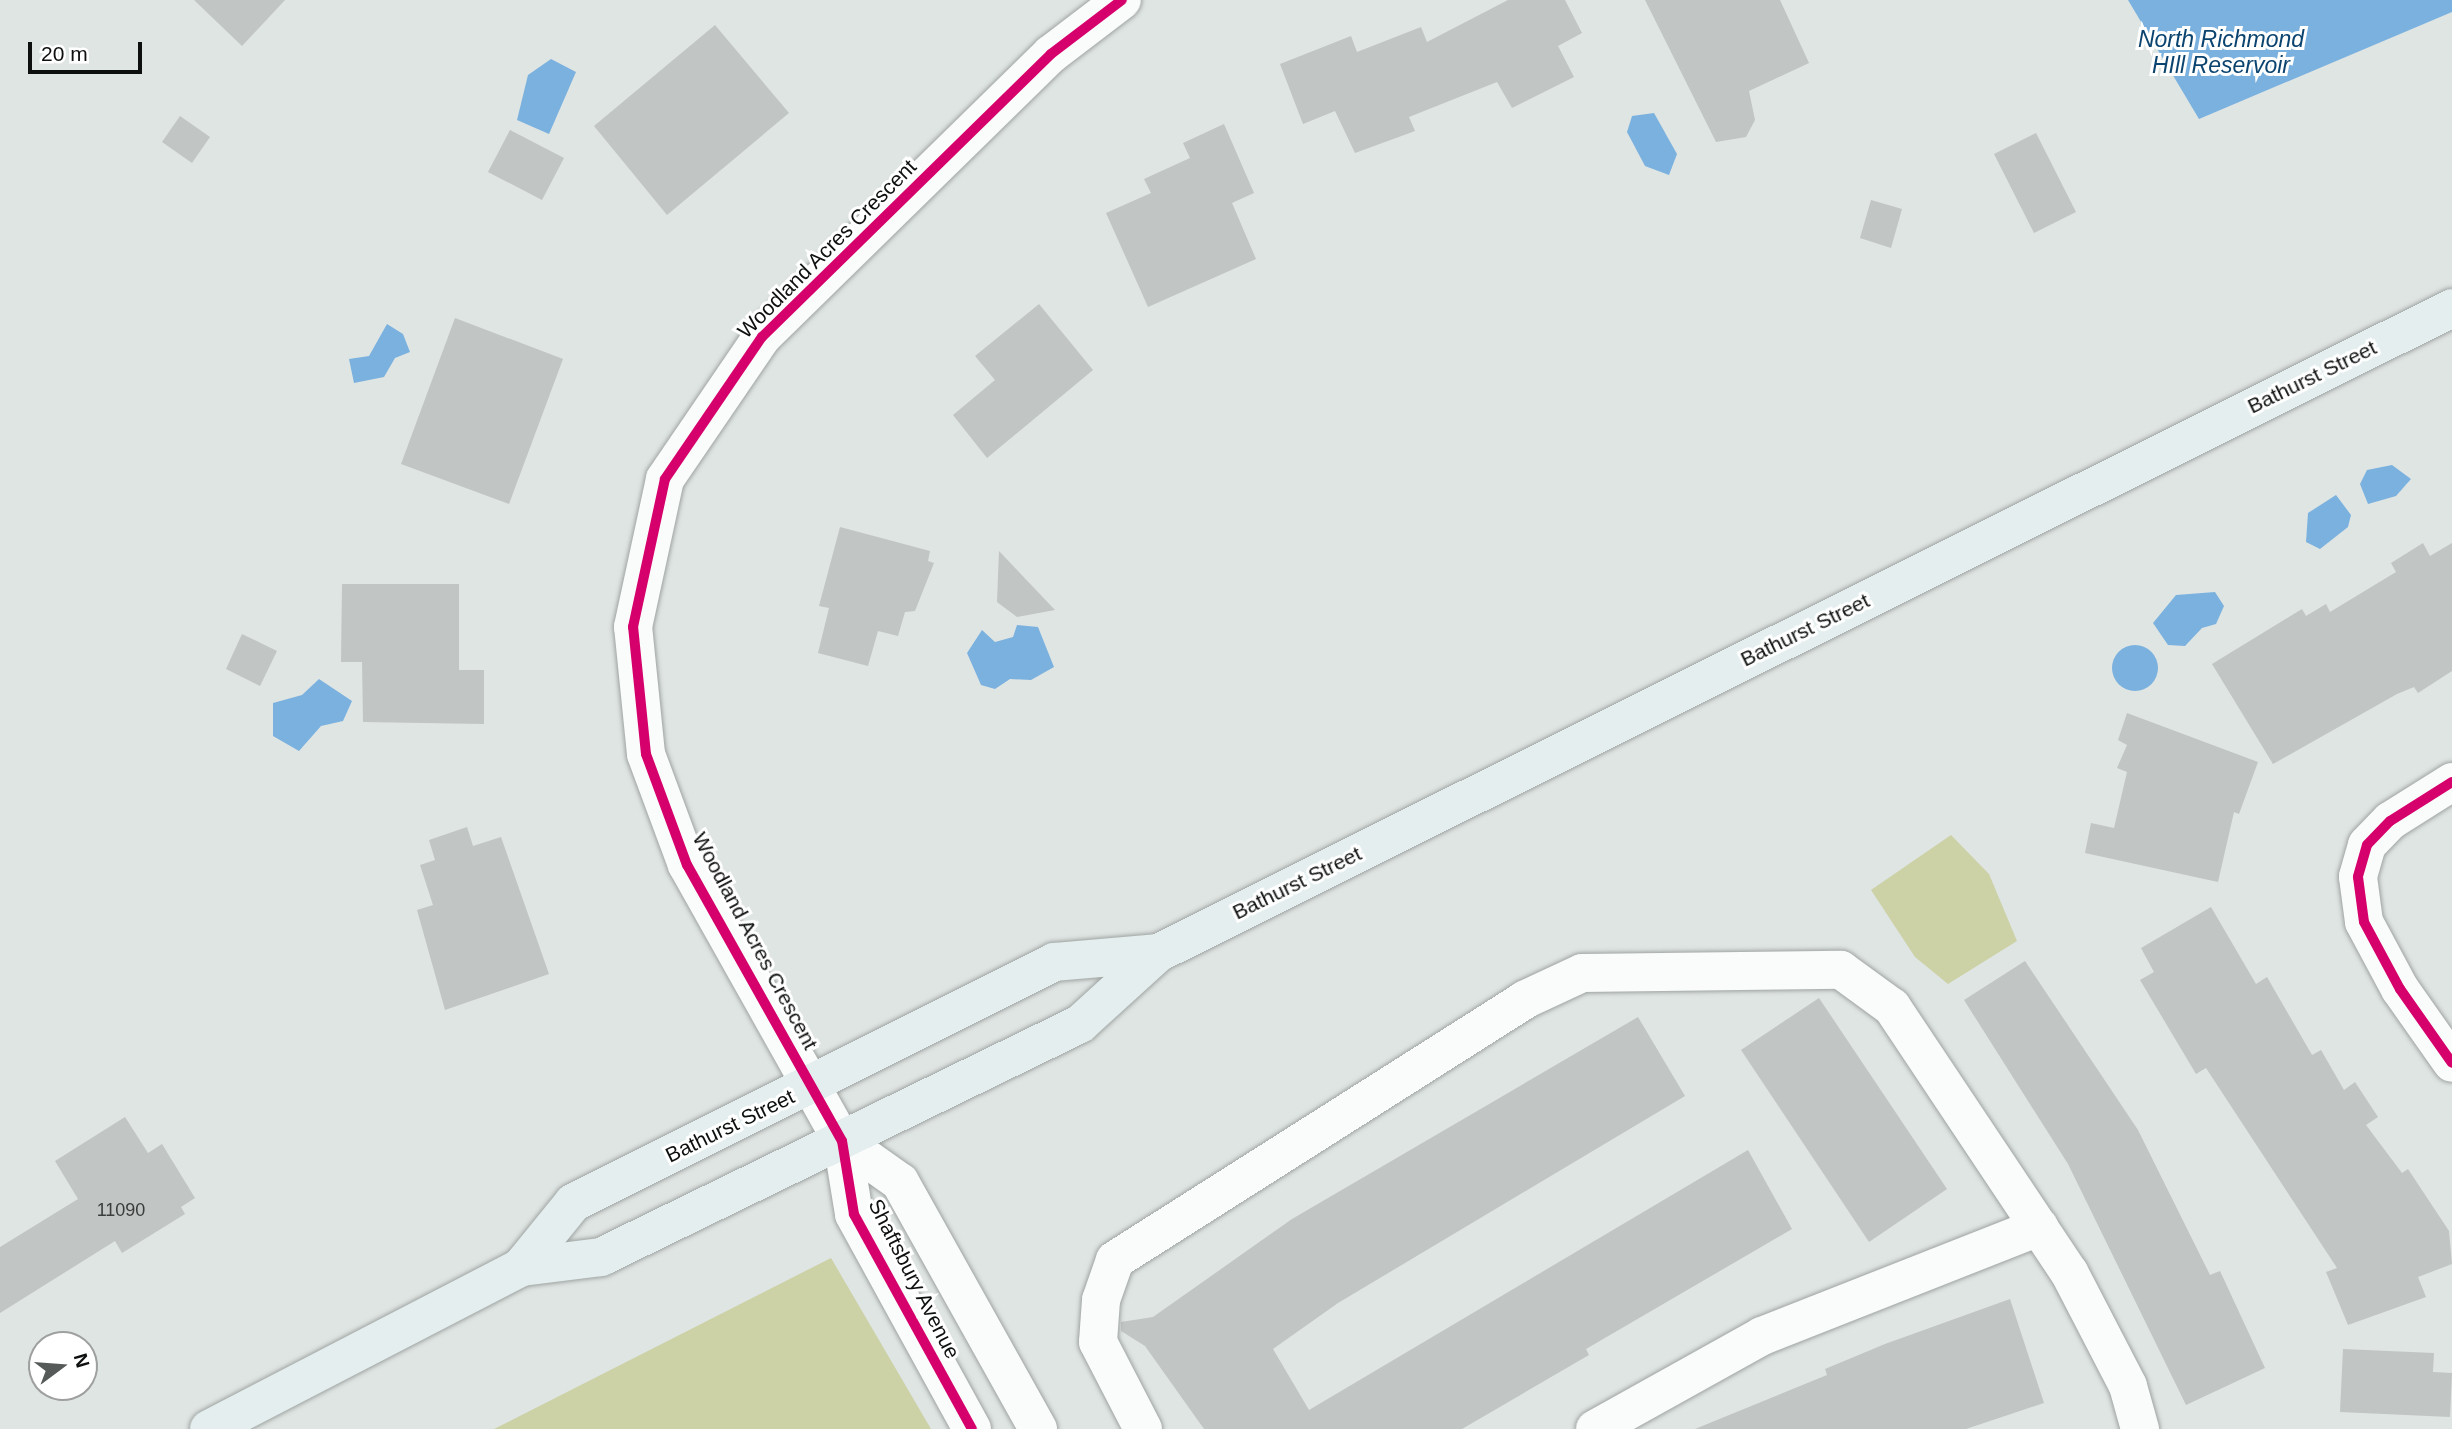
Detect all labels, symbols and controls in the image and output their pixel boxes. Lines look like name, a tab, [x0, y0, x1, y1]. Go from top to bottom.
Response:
water label: North Richmond HIll Reservoir	[2138, 25, 2304, 79]
scale bar	[32, 28, 145, 72]
text: 20 m	[41, 42, 88, 65]
street label: Woodland Acres Crescent	[732, 154, 922, 344]
street label: Bathurst Street	[2244, 335, 2380, 419]
street label: Bathurst Street	[1737, 588, 1873, 672]
street label: Woodland Acres Crescent	[687, 828, 823, 1054]
street label: Bathurst Street	[1229, 841, 1365, 925]
street label: Bathurst Street	[662, 1084, 798, 1168]
street label: Shaftsbury Avenue	[863, 1194, 965, 1364]
house number: 11090	[97, 1199, 145, 1221]
north arrow	[28, 1331, 98, 1401]
text: N	[70, 1351, 94, 1370]

